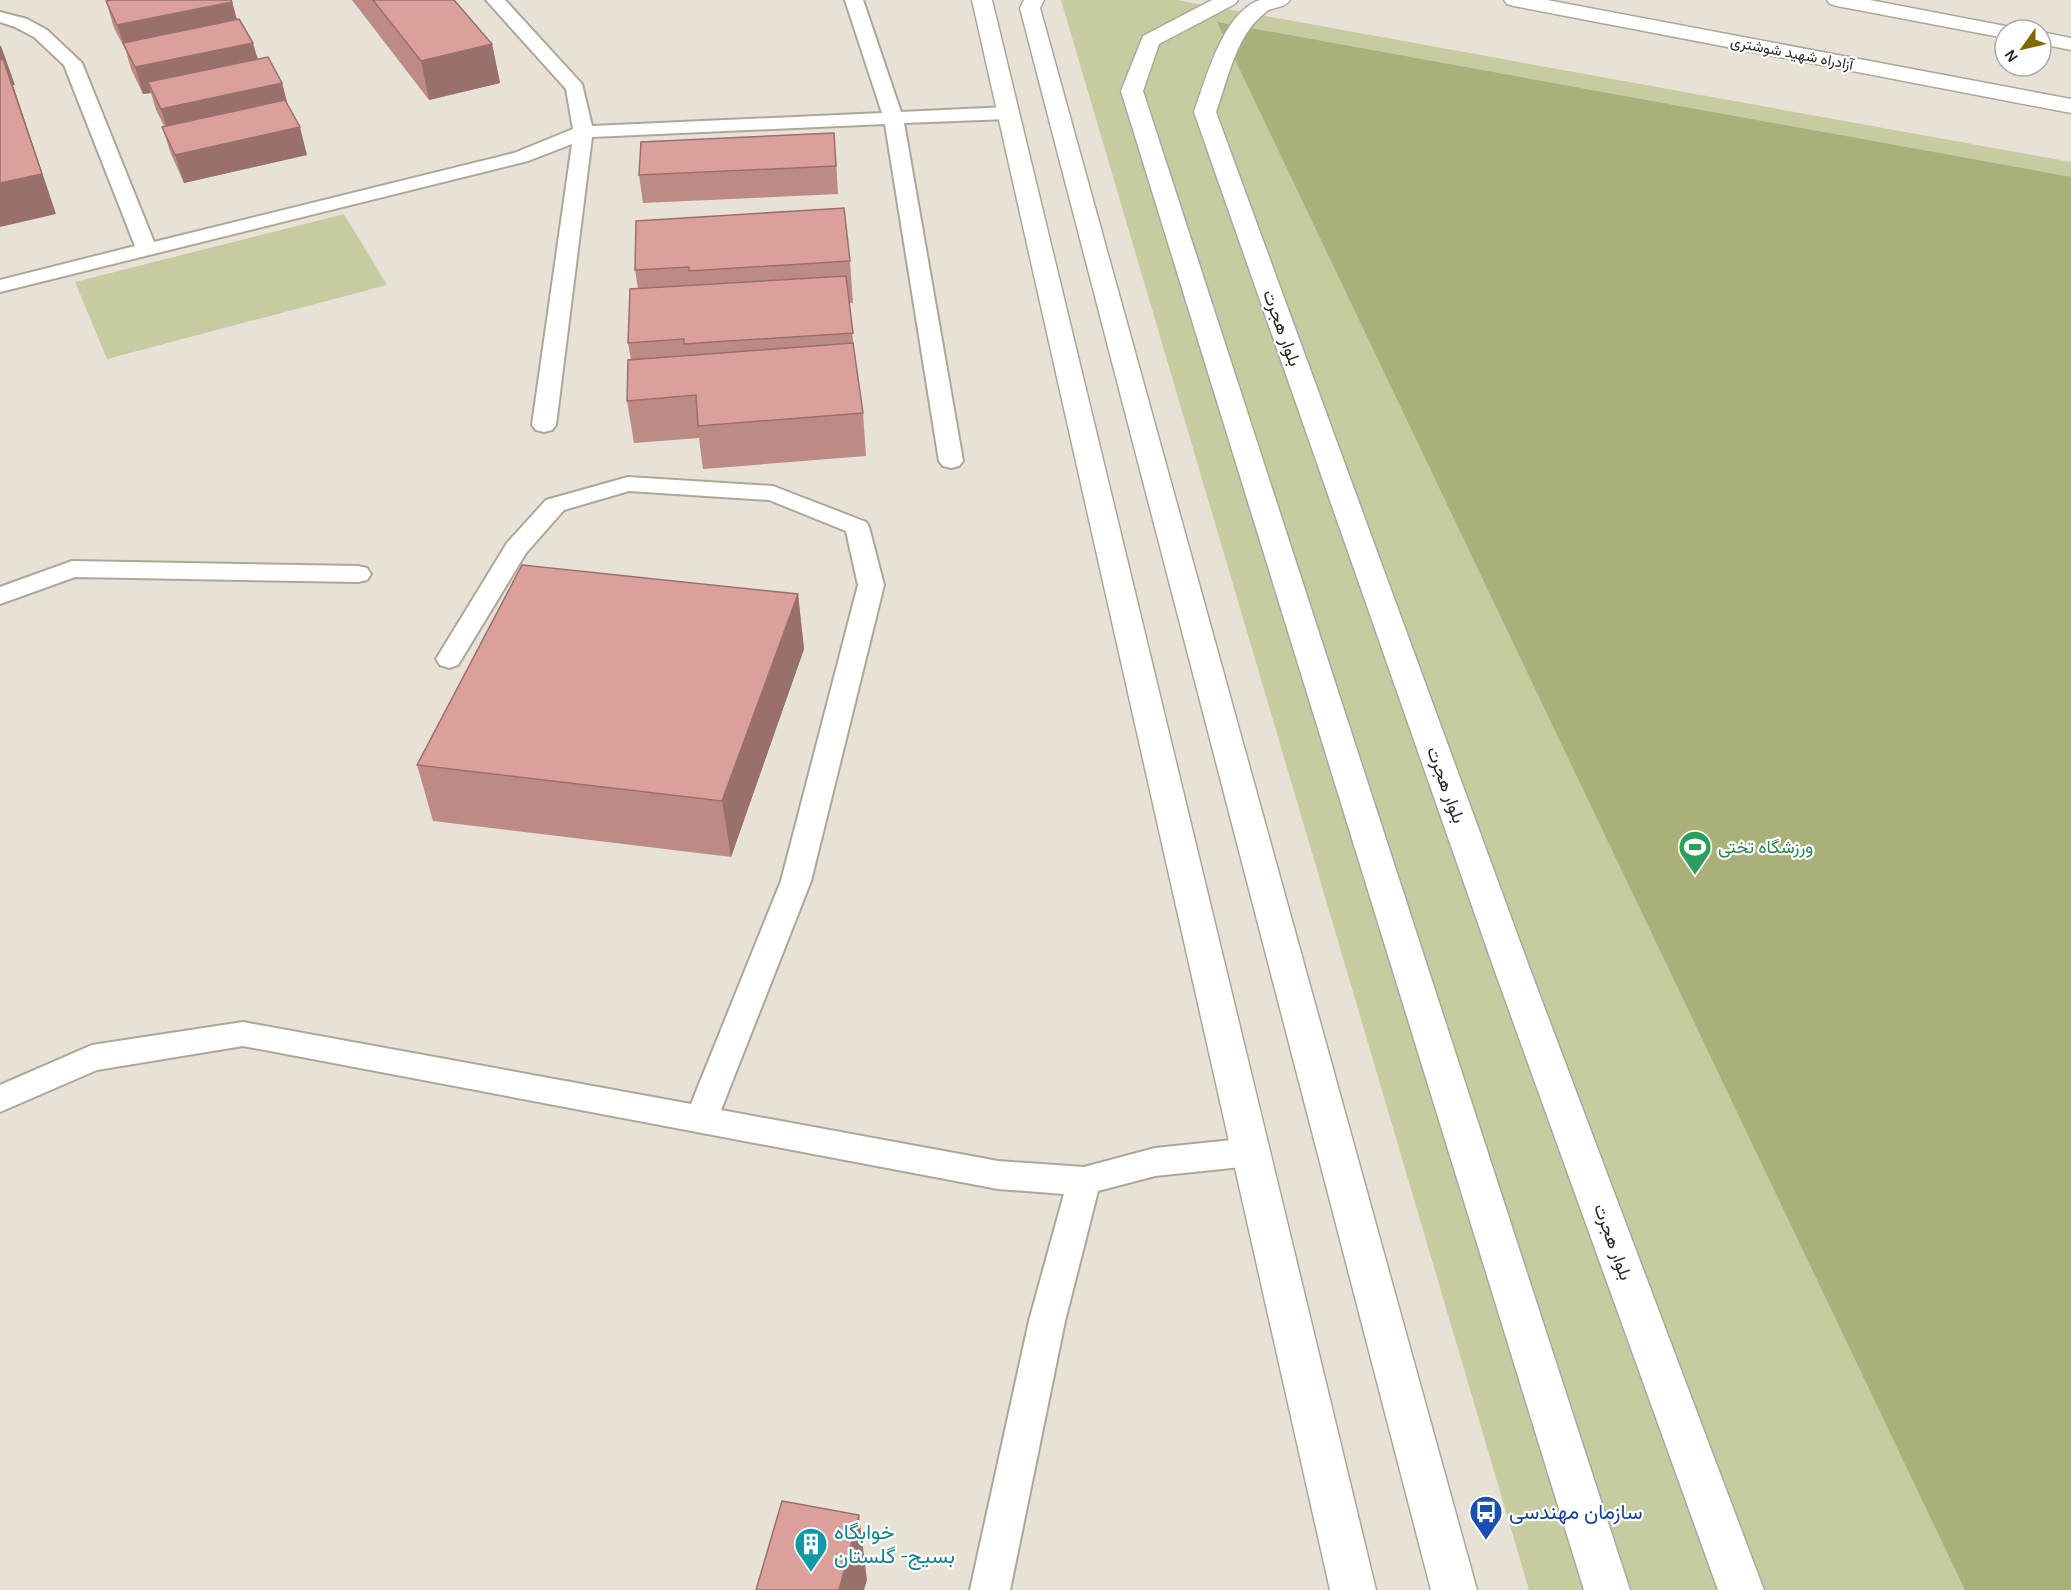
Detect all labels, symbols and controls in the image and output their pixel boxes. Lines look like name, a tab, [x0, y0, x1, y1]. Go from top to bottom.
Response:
north arrow	[1993, 18, 2053, 78]
street label: آزادراه شهید شوشتری	[1729, 32, 1856, 75]
text: N	[2000, 46, 2022, 66]
street label: بلوار هجرت	[1258, 287, 1306, 369]
street label: بلوار هجرت	[1422, 744, 1470, 826]
sports icon: ورزشگاه تختی	[1677, 829, 1713, 876]
place label: ورزشگاه تختی	[1718, 836, 1813, 858]
street label: بلوار هجرت	[1589, 1201, 1637, 1283]
bus stop icon: سازمان مهندسی	[1468, 1494, 1504, 1541]
place label: سازمان مهندسی	[1509, 1500, 1643, 1525]
place label: خوابگاه بسیج- گلستان	[834, 1520, 955, 1570]
building icon: خوابگاه بسیج- گلستان	[793, 1526, 829, 1573]

